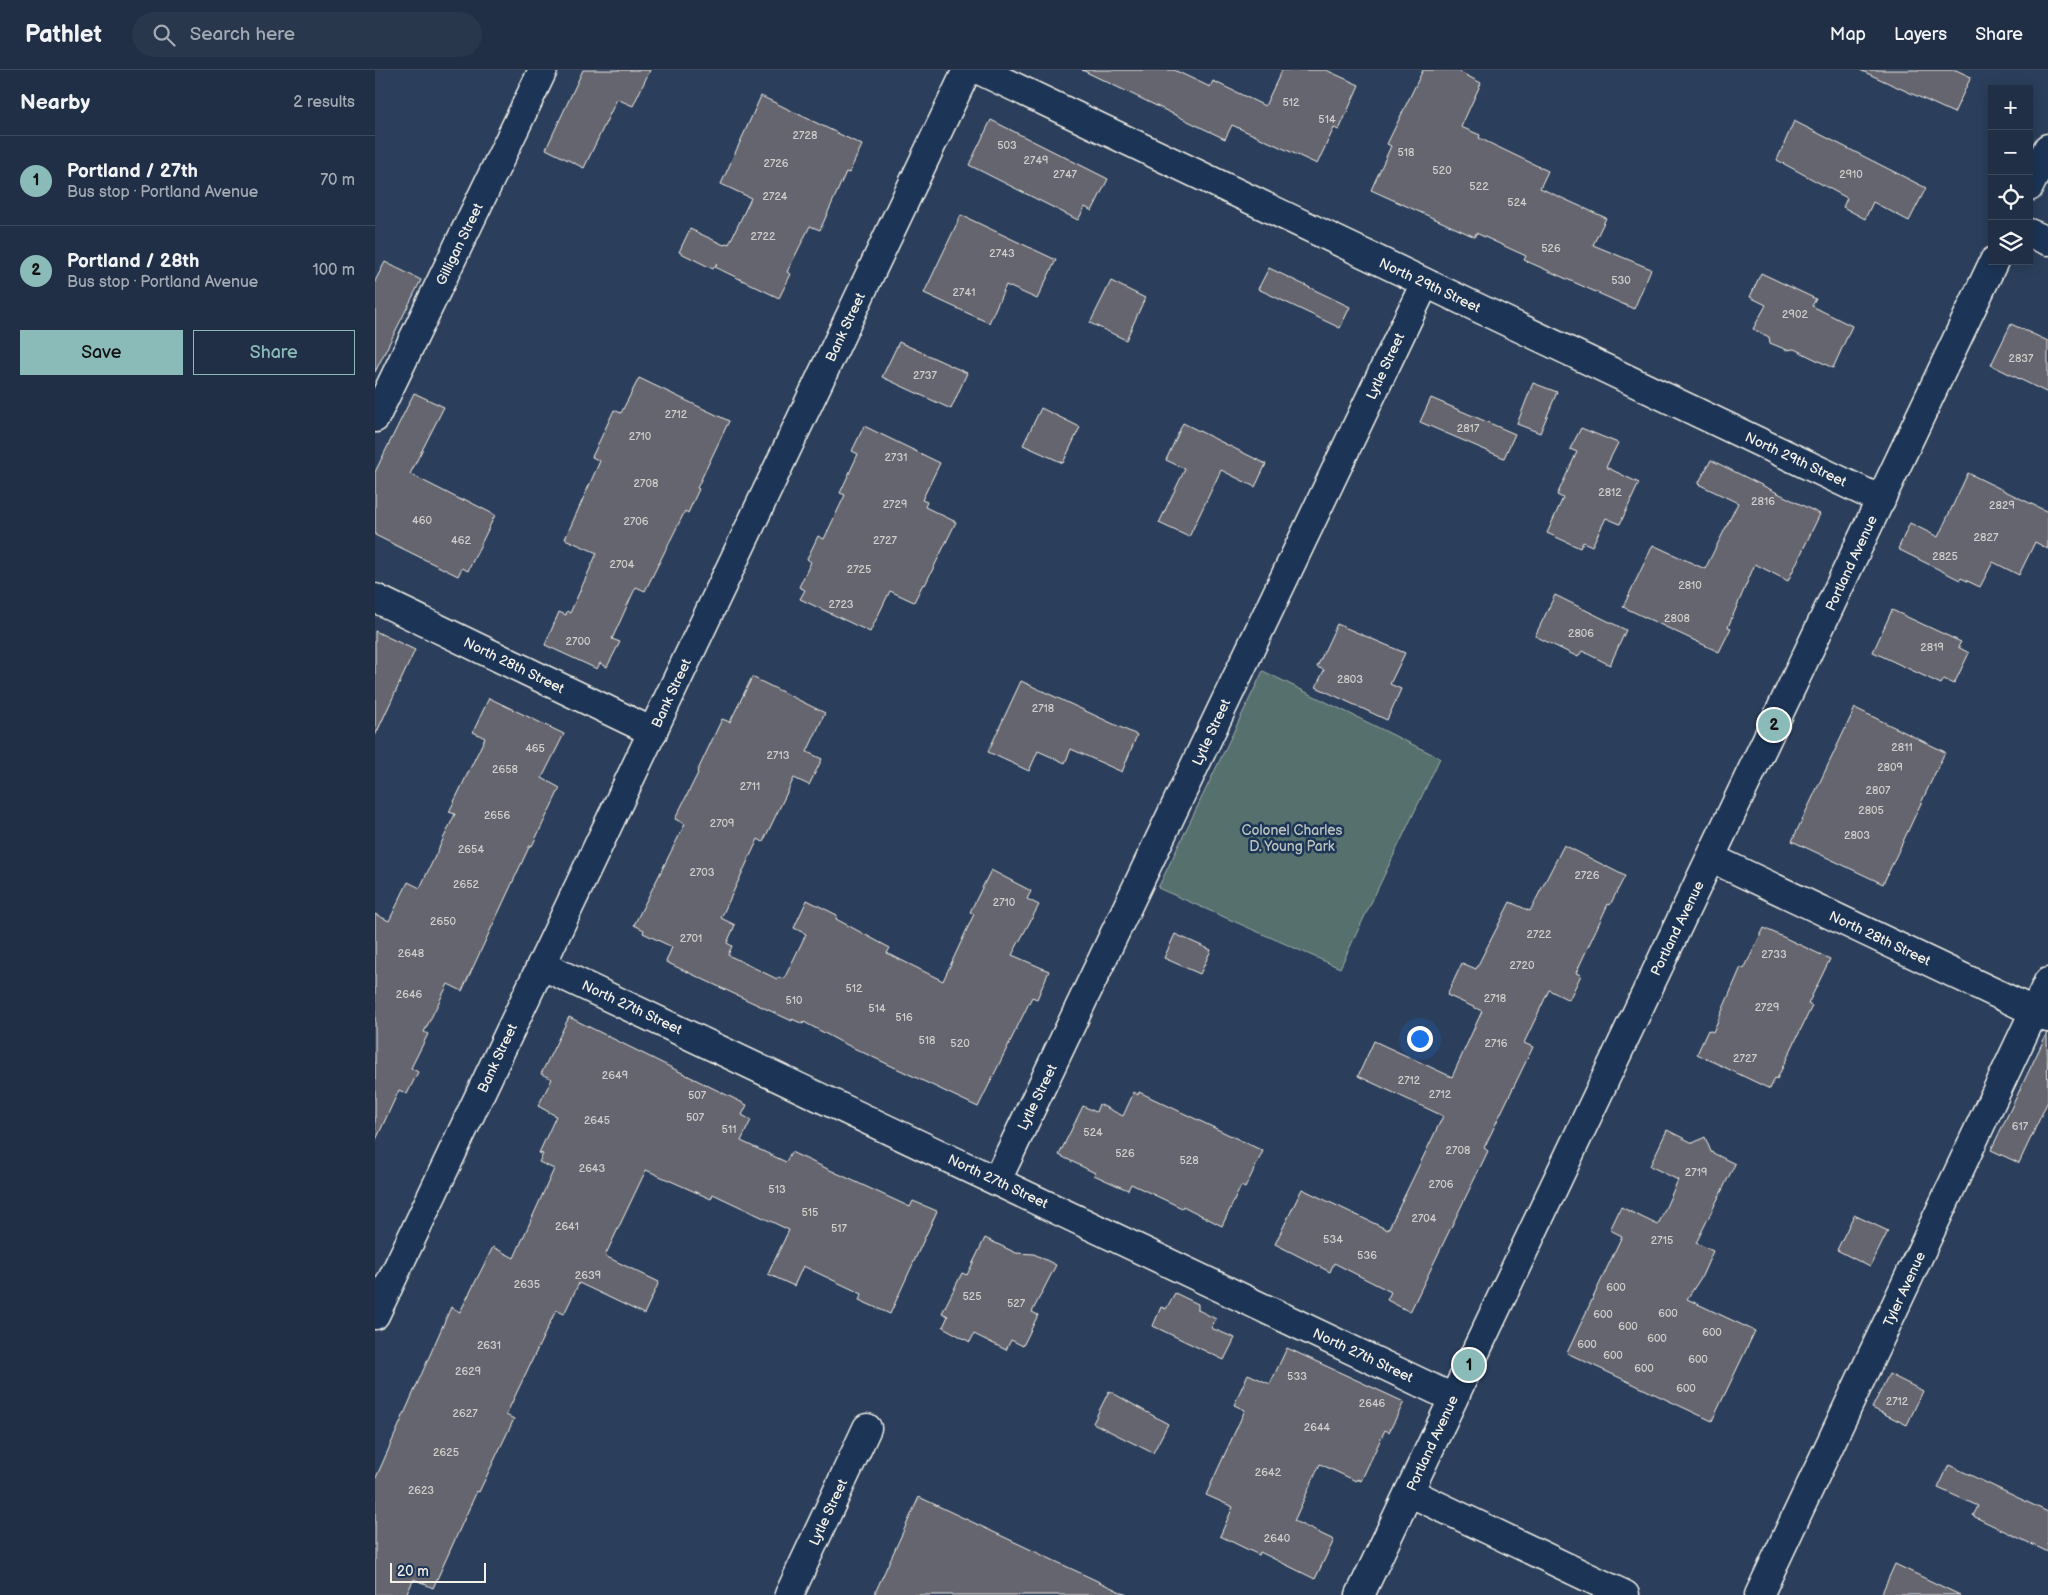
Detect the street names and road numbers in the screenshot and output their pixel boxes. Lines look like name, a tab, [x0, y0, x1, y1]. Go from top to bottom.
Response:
street label: Gilligan Street	[432, 200, 487, 288]
street label: North 29th Street	[1376, 255, 1484, 317]
street label: Bank Street	[822, 289, 869, 364]
street label: Lytle Street	[1363, 330, 1409, 402]
street label: North 29th Street	[1742, 429, 1850, 491]
street label: Portland Avenue	[1822, 513, 1881, 614]
street label: North 28th Street	[461, 634, 568, 697]
street label: Bank Street	[648, 655, 695, 730]
street label: Lytle Street	[1189, 696, 1235, 768]
street label: Portland Avenue	[1647, 878, 1708, 978]
street label: North 28th Street	[1826, 908, 1934, 970]
street label: North 27th Street	[579, 977, 685, 1038]
street label: Bank Street	[474, 1020, 521, 1095]
street label: Lytle Street	[1014, 1061, 1061, 1133]
street label: North 27th Street	[945, 1151, 1051, 1212]
street label: Tyler Avenue	[1880, 1249, 1929, 1329]
street label: North 27th Street	[1310, 1325, 1416, 1386]
street label: Portland Avenue	[1403, 1393, 1462, 1494]
street label: Lytle Street	[806, 1476, 852, 1548]

